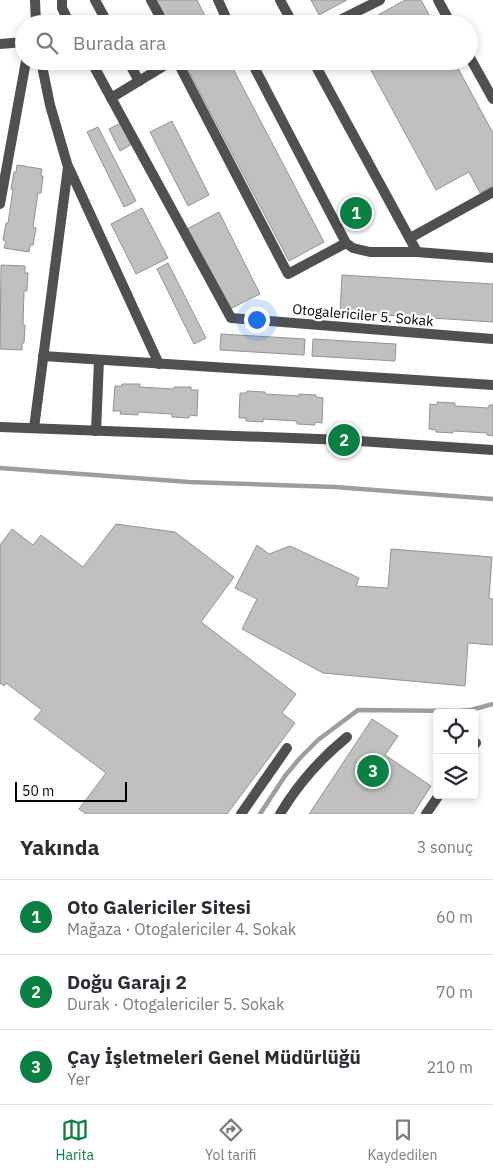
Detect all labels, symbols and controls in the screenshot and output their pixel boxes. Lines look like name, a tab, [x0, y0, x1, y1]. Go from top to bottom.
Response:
search box	[15, 15, 478, 70]
icon: search	[33, 29, 61, 57]
text: Burada ara	[73, 31, 166, 55]
pin: 1	[340, 194, 372, 232]
street label: Otogalericiler 5. Sokak	[292, 300, 435, 330]
your location	[244, 307, 270, 333]
pin: 2	[328, 421, 360, 459]
map controls	[433, 709, 478, 799]
button: locate	[433, 709, 478, 754]
pin: 3	[357, 752, 389, 790]
button: layers	[433, 754, 478, 799]
scale bar	[15, 779, 128, 802]
text: 50 m	[22, 782, 54, 800]
text: Yakında	[20, 833, 100, 861]
text: 3 sonuç	[417, 837, 473, 857]
text: Oto Galericiler Sitesi	[67, 895, 251, 919]
text: 1	[31, 907, 41, 927]
text: 60 m	[436, 907, 473, 927]
text: Mağaza · Otogalericiler 4. Sokak	[67, 919, 296, 939]
text: Doğu Garajı 2	[67, 970, 187, 994]
text: 2	[31, 982, 41, 1002]
text: 70 m	[436, 982, 473, 1002]
text: Durak · Otogalericiler 5. Sokak	[67, 994, 284, 1014]
text: Çay İşletmeleri Genel Müdürlüğü	[67, 1045, 361, 1069]
text: 3	[31, 1057, 41, 1077]
text: 210 m	[426, 1057, 473, 1077]
text: Yer	[67, 1069, 90, 1089]
tab: Harita	[56, 1116, 94, 1164]
tab: Yol tarifi	[205, 1116, 257, 1164]
tab: Kaydedilen	[368, 1116, 437, 1164]

